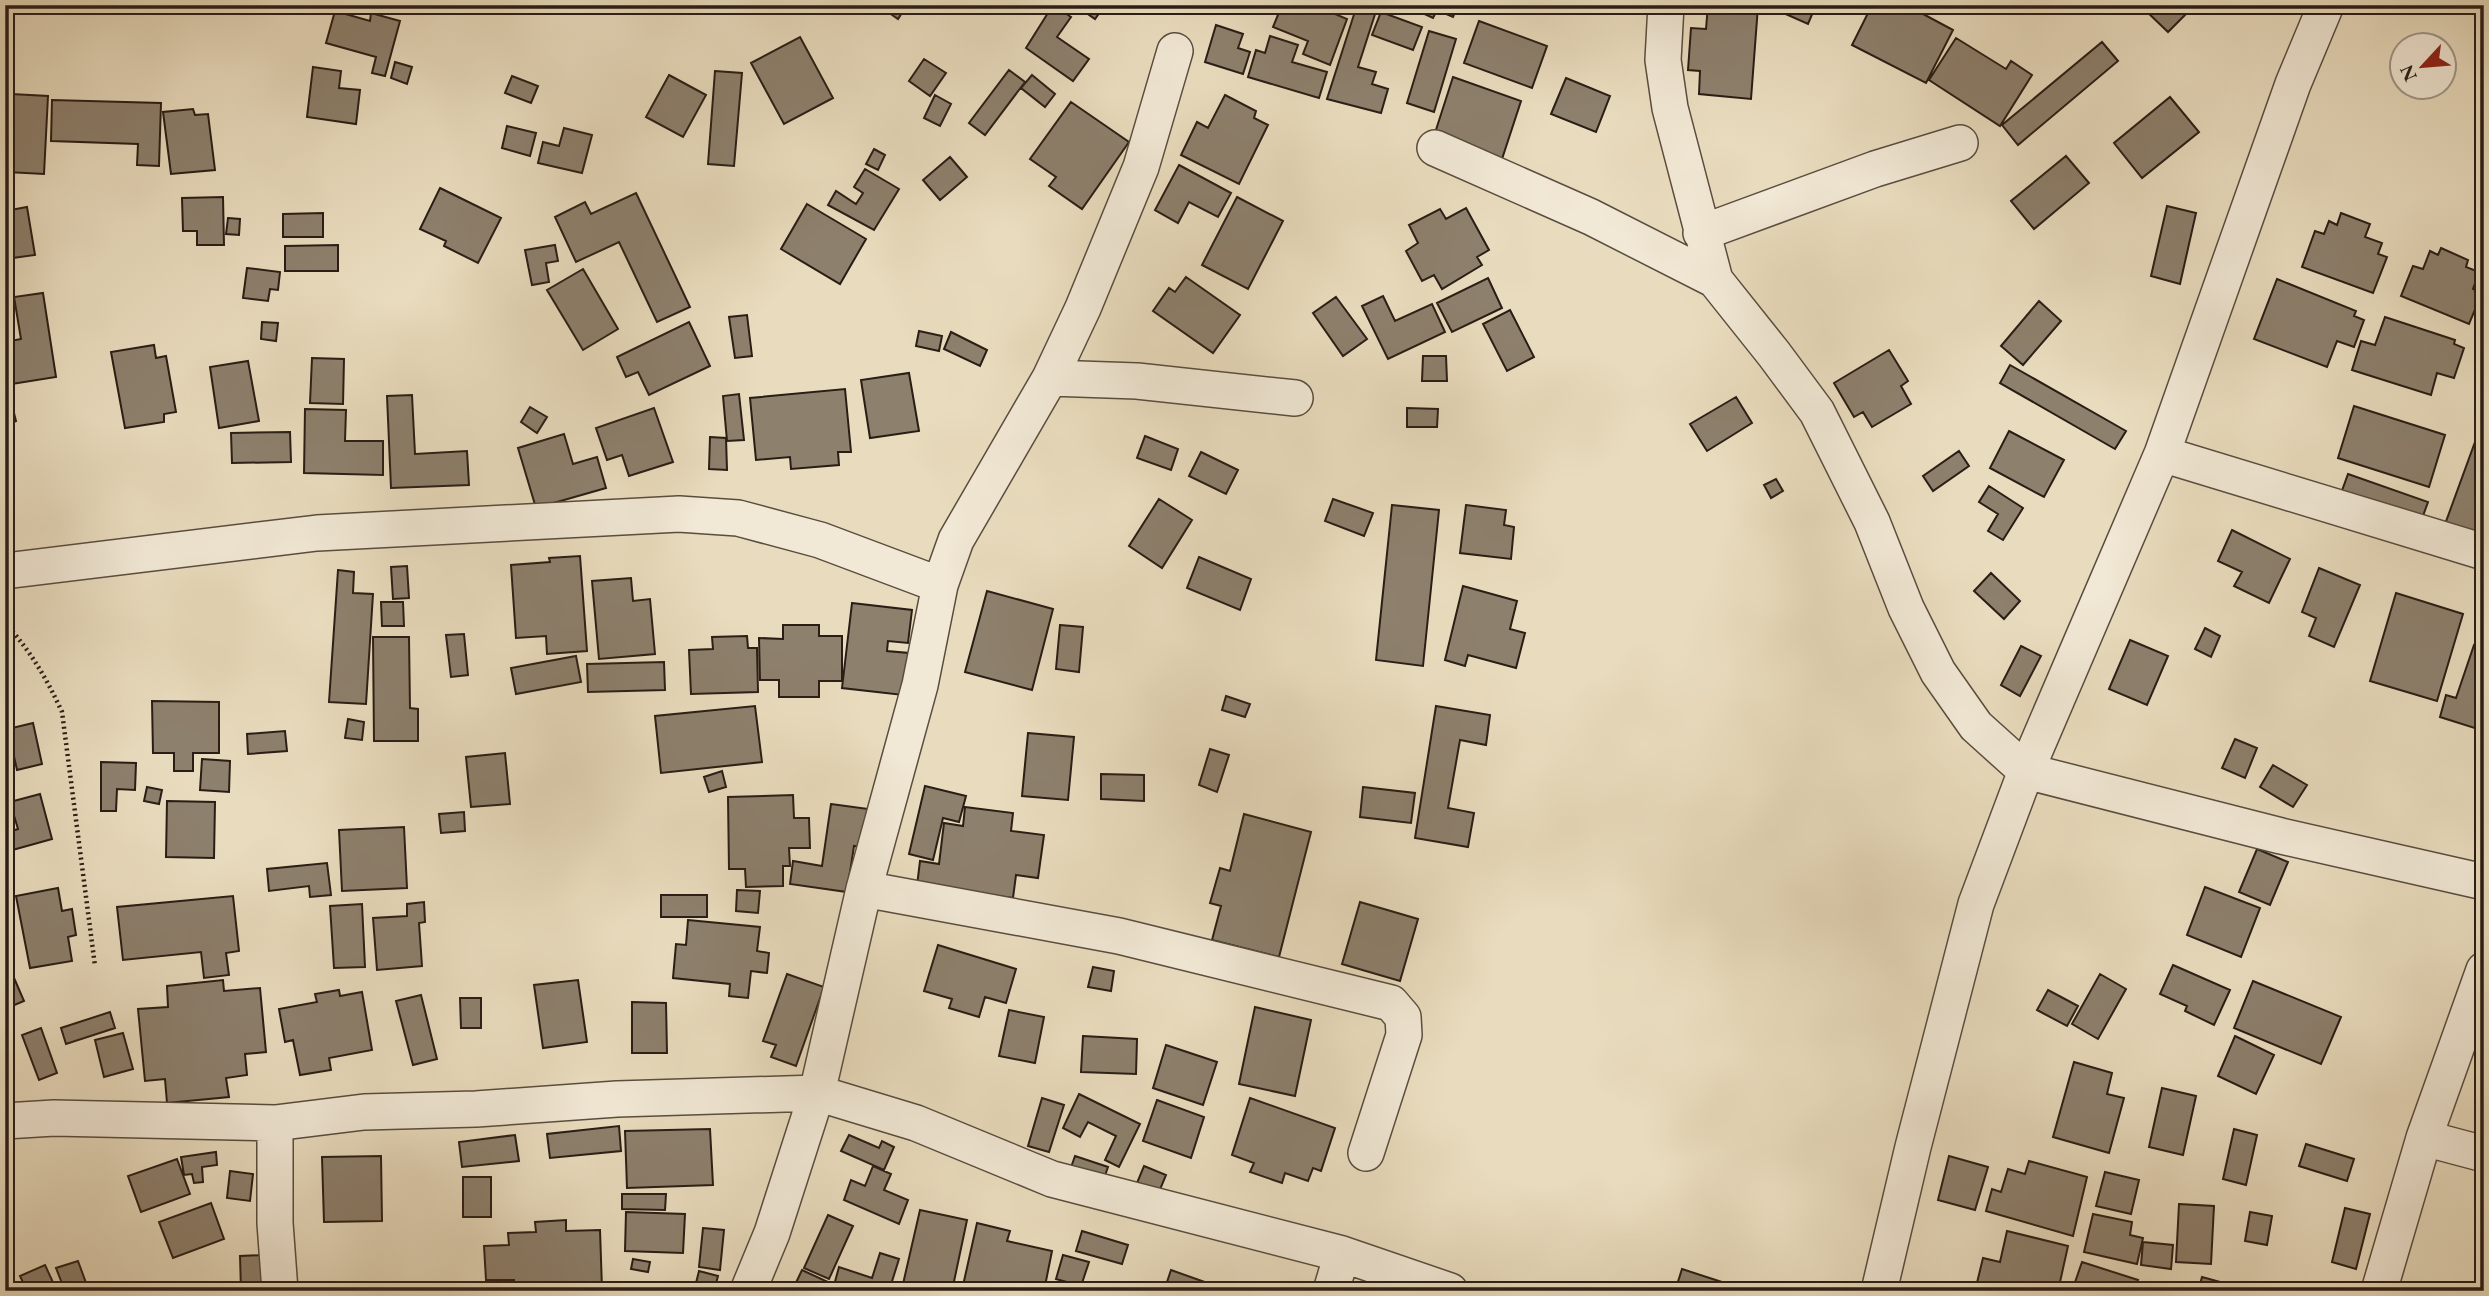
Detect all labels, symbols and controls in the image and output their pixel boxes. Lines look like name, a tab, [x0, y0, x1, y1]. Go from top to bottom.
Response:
north arrow	[2388, 32, 2458, 102]
text: N	[2393, 60, 2423, 86]

